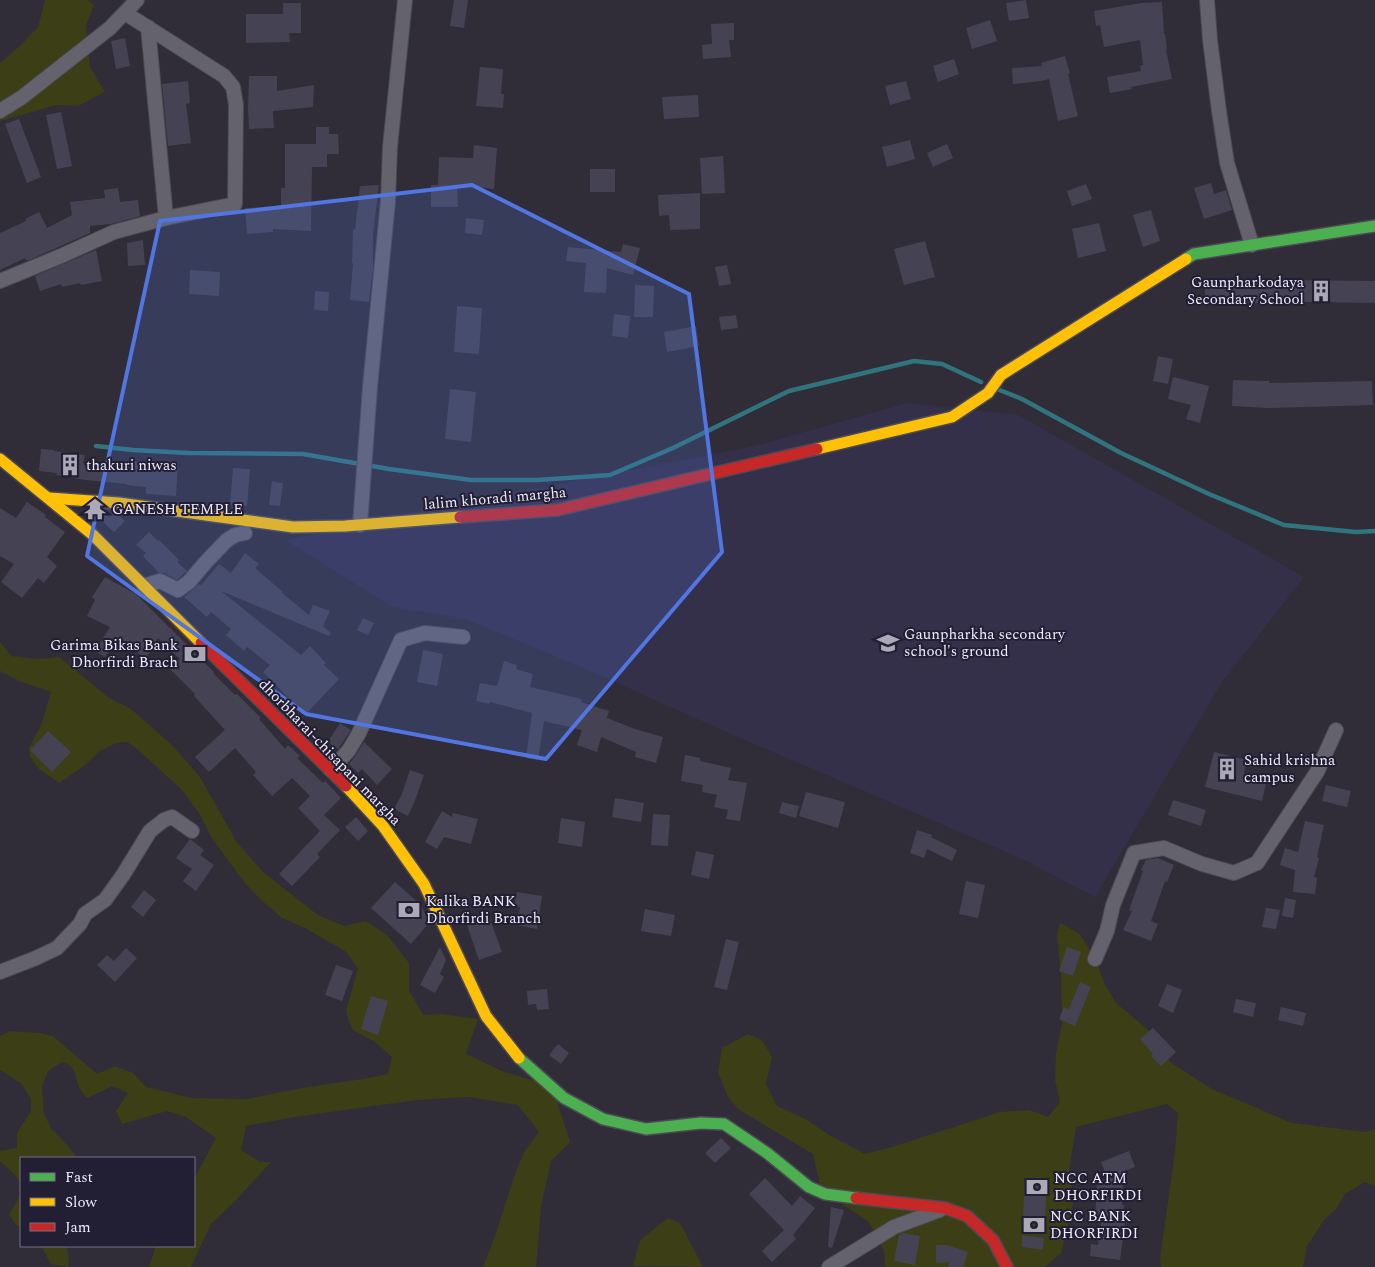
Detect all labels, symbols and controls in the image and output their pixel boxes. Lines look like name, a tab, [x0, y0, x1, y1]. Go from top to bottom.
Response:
place label: Gaunpharkodaya Secondary School	[1187, 271, 1305, 311]
building icon: Gaunpharkodaya Secondary School	[1308, 278, 1334, 304]
building icon: thakuri niwas	[57, 452, 83, 478]
place label: thakuri niwas	[86, 454, 177, 477]
street label: lalim khoradi margha	[423, 481, 568, 516]
temple icon: GANESH TEMPLE	[82, 496, 108, 522]
place label: GANESH TEMPLE	[112, 498, 243, 521]
place label: Gaunpharkha secondary school's ground	[904, 623, 1066, 663]
school or university icon: Gaunpharkha secondary school's ground	[875, 630, 901, 656]
place label: Garima Bikas Bank Dhorfirdi Brach	[50, 634, 178, 674]
bank icon: Garima Bikas Bank Dhorfirdi Brach	[182, 641, 208, 667]
street label: dhorbharai-chisapani margha	[253, 674, 407, 832]
place label: Sahid krishna campus	[1244, 749, 1336, 789]
building icon: Sahid krishna campus	[1214, 756, 1240, 782]
place label: Kalika BANK Dhorfirdi Branch	[426, 890, 541, 930]
bank icon: Kalika BANK Dhorfirdi Branch	[396, 897, 422, 923]
legend	[20, 1157, 195, 1247]
text: Fast	[65, 1166, 93, 1189]
place label: NCC ATM DHORFIRDI	[1054, 1167, 1142, 1207]
bank icon: NCC ATM DHORFIRDI	[1024, 1174, 1050, 1200]
text: Slow	[65, 1191, 97, 1214]
place label: NCC BANK DHORFIRDI	[1050, 1205, 1138, 1245]
bank icon: NCC BANK DHORFIRDI	[1021, 1212, 1047, 1238]
text: Jam	[65, 1216, 91, 1239]

